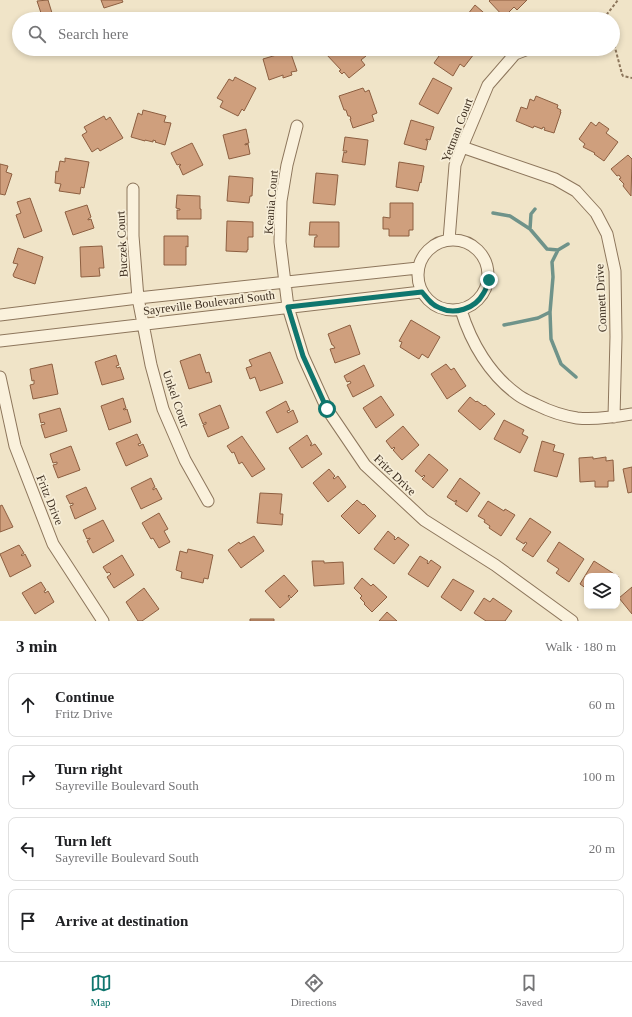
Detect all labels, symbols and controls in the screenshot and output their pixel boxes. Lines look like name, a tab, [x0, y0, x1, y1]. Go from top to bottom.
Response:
search box	[12, 12, 620, 56]
icon: search	[26, 23, 48, 45]
text: Search here	[58, 26, 128, 42]
street label: Yetman Court	[438, 96, 476, 164]
street label: Keania Court	[261, 169, 281, 235]
street label: Buczek Court	[113, 210, 131, 277]
street label: Connett Drive	[592, 264, 610, 332]
route end	[480, 271, 498, 289]
street label: Sayreville Boulevard South	[142, 288, 276, 318]
street label: Unkel Court	[160, 369, 193, 430]
route start	[318, 400, 336, 418]
street label: Fritz Drive	[371, 452, 419, 498]
street label: Fritz Drive	[34, 473, 66, 527]
map controls	[584, 573, 620, 609]
button: layers	[584, 573, 620, 609]
text: 3 min	[16, 637, 57, 656]
text: Walk · 180 m	[545, 639, 616, 654]
text: Continue	[55, 689, 114, 705]
icon: ahead	[17, 694, 39, 716]
text: 60 m	[589, 697, 615, 712]
text: Fritz Drive	[55, 706, 112, 721]
text: Turn right	[55, 761, 122, 777]
icon: right	[17, 766, 39, 788]
text: 100 m	[582, 769, 615, 784]
text: Sayreville Boulevard South	[55, 778, 199, 793]
text: Turn left	[55, 833, 112, 849]
icon: left	[17, 838, 39, 860]
text: 20 m	[589, 841, 615, 856]
text: Sayreville Boulevard South	[55, 850, 199, 865]
icon: arrive	[17, 910, 39, 932]
text: Arrive at destination	[55, 913, 188, 929]
tab: Map	[90, 972, 112, 1008]
tab: Directions	[291, 972, 336, 1008]
tab: Saved	[516, 972, 542, 1008]

